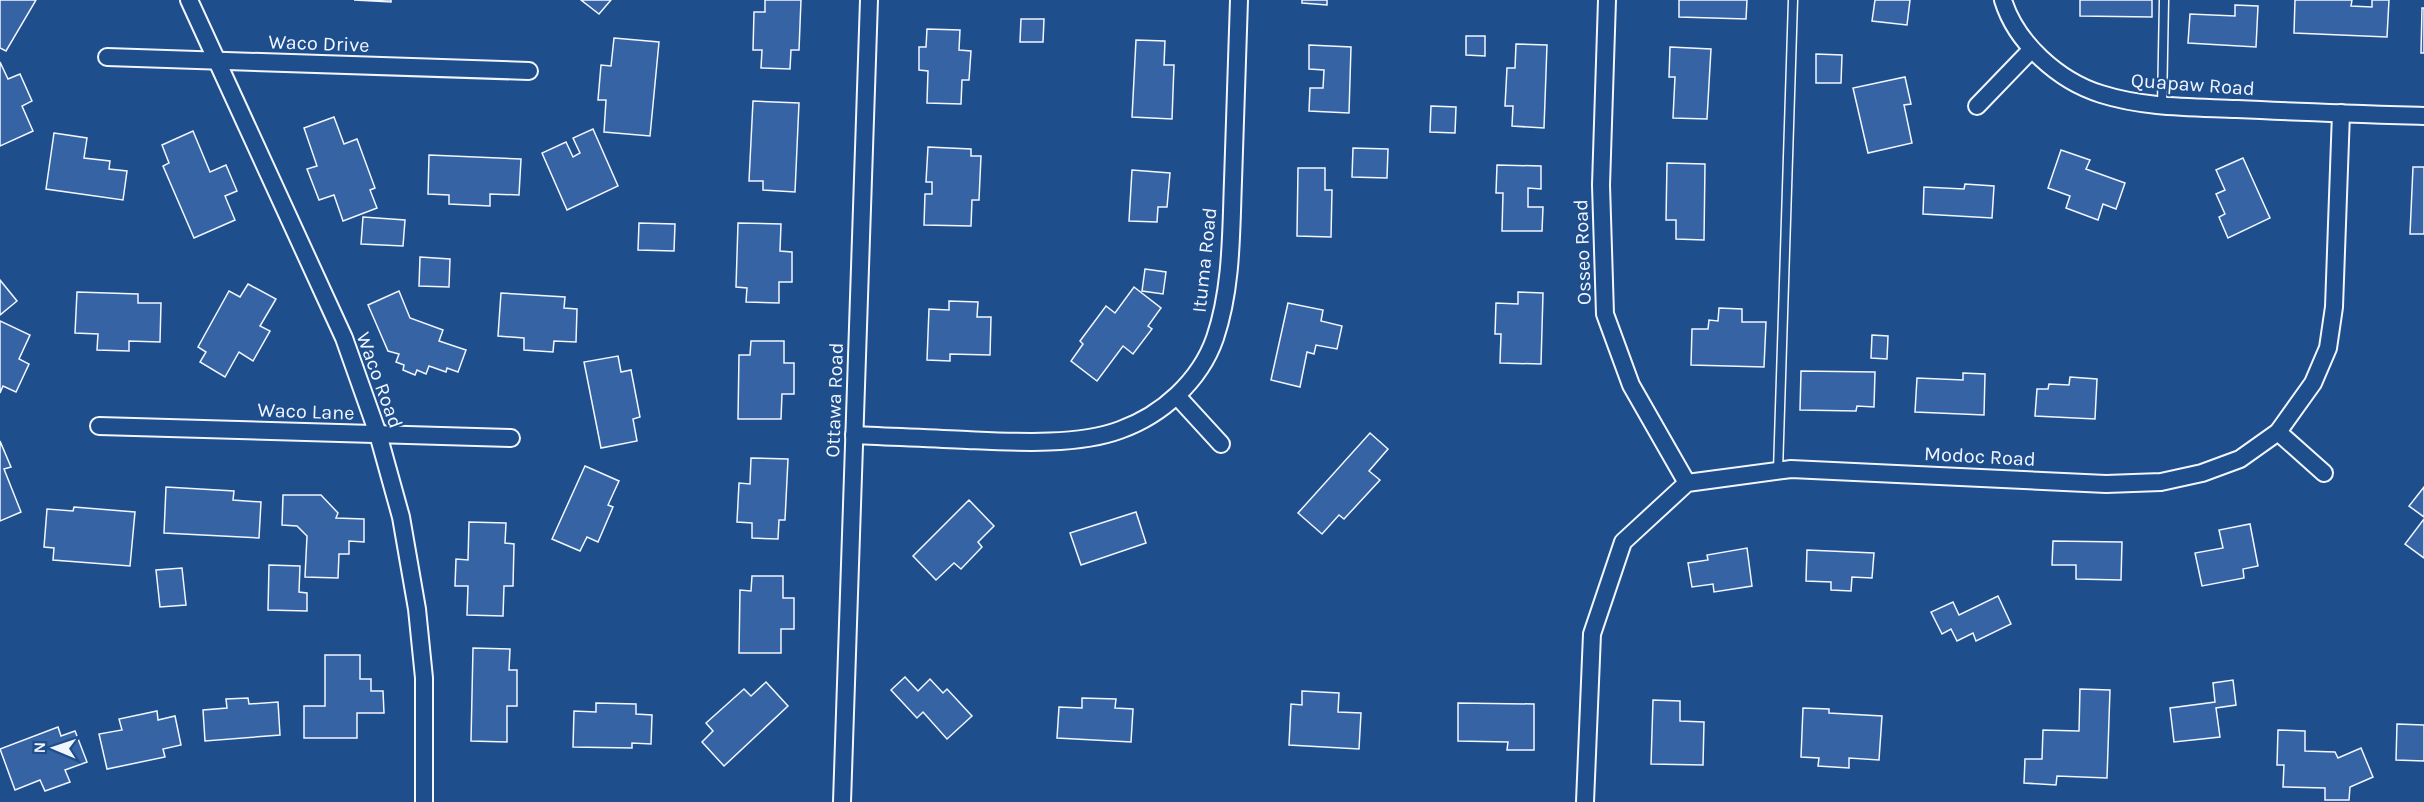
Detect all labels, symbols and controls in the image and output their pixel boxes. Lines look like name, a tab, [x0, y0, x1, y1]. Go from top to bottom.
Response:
street label: Waco Drive	[268, 30, 370, 57]
street label: Quapaw Road	[2130, 69, 2256, 100]
street label: Osseo Road	[1569, 199, 1596, 305]
street label: Ituma Road	[1188, 206, 1221, 314]
street label: Waco Road	[352, 329, 407, 431]
street label: Ottawa Road	[821, 342, 848, 458]
street label: Waco Lane	[257, 398, 355, 425]
street label: Modoc Road	[1924, 442, 2036, 471]
north arrow	[24, 718, 84, 778]
text: N	[30, 741, 49, 754]

